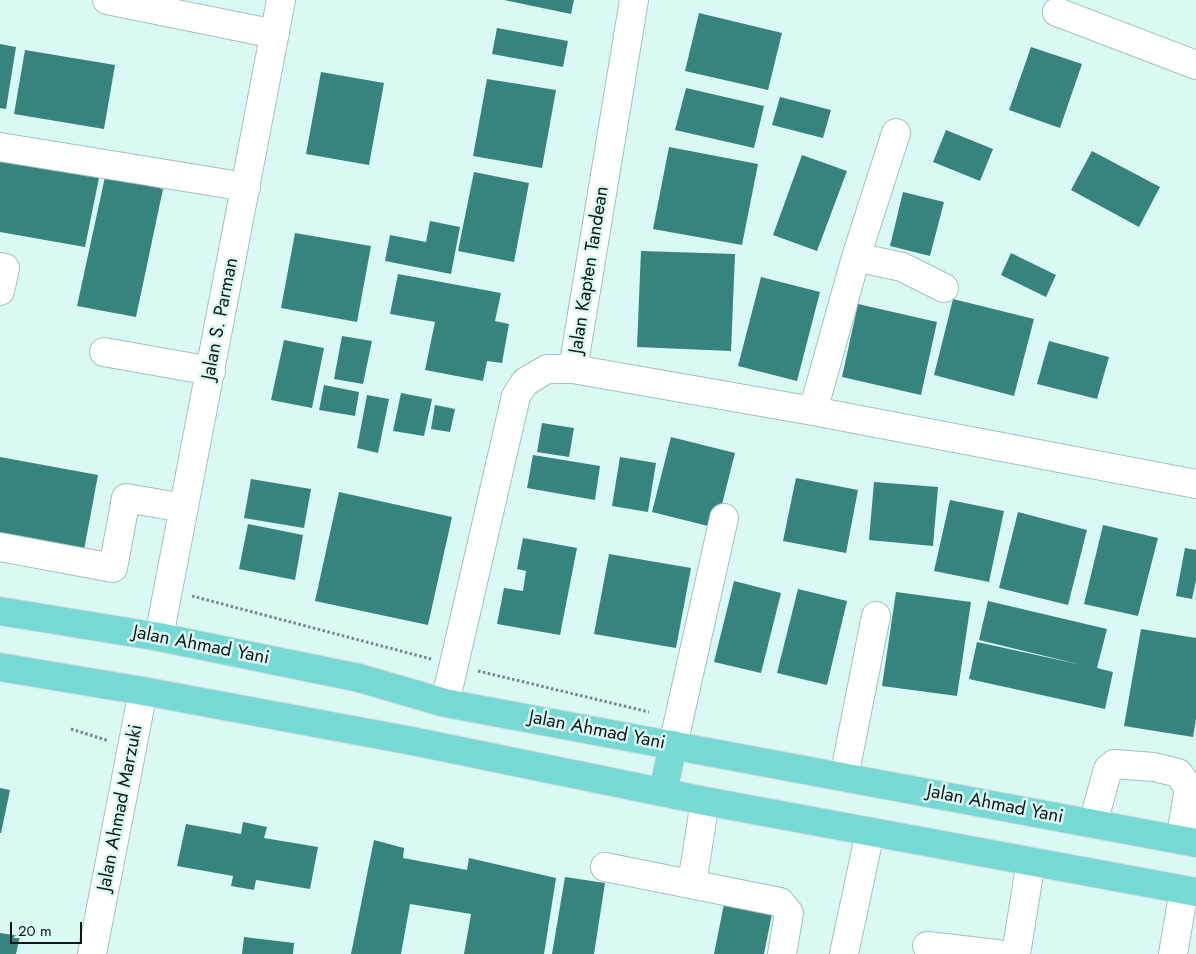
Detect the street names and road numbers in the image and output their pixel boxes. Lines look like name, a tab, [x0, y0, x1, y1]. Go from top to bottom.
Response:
street label: Jalan Kapten Tandean	[565, 185, 615, 355]
street label: Jalan S. Parman	[198, 256, 244, 382]
street label: Jalan Ahmad Yani	[131, 622, 271, 670]
street label: Jalan Ahmad Yani	[527, 707, 667, 755]
street label: Jalan Ahmad Marzuki	[94, 723, 148, 893]
street label: Jalan Ahmad Yani	[925, 781, 1065, 829]

